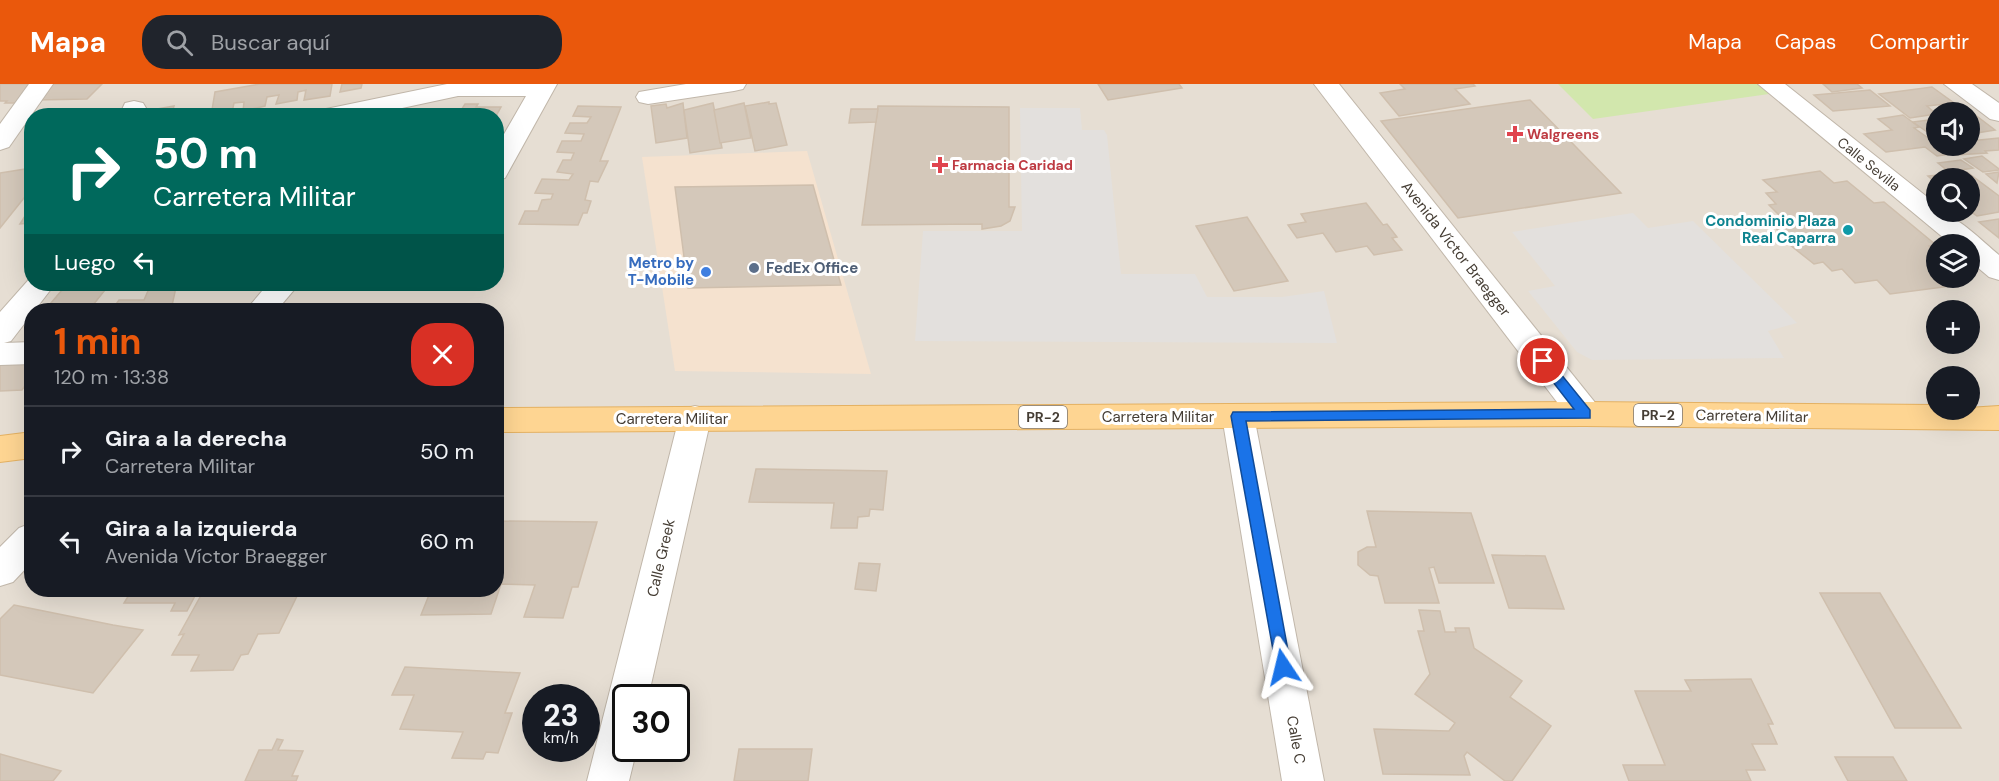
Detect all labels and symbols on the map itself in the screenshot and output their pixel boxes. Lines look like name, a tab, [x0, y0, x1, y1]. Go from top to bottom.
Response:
place label: Walgreens	[1527, 125, 1599, 143]
marker: Walgreens	[1508, 127, 1522, 141]
street label: Calle Sevilla	[1834, 133, 1904, 195]
place label: Farmacia Caridad	[952, 156, 1073, 174]
marker: Farmacia Caridad	[933, 158, 947, 172]
street label: Avenida Víctor Braegger	[1397, 177, 1515, 321]
place label: Condominio Plaza Real Caparra	[1705, 211, 1836, 248]
marker: Condominio Plaza Real Caparra	[1841, 223, 1855, 237]
place label: Metro by T-Mobile	[628, 253, 694, 290]
place label: FedEx Office	[766, 258, 858, 278]
marker: FedEx Office	[747, 261, 761, 275]
marker: Metro by T-Mobile	[699, 265, 713, 279]
pin	[1517, 335, 1568, 386]
road number: PR-2	[1634, 404, 1682, 426]
street label: Carretera Militar	[1696, 405, 1809, 427]
road number: PR-2	[1019, 406, 1067, 428]
street label: Carretera Militar	[1102, 407, 1215, 427]
street label: Carretera Militar	[616, 409, 729, 429]
street label: Calle Greek	[642, 517, 680, 599]
position arrow	[1251, 635, 1315, 699]
speed limit sign: 30	[612, 684, 690, 762]
street label: Calle C	[1282, 714, 1310, 766]

